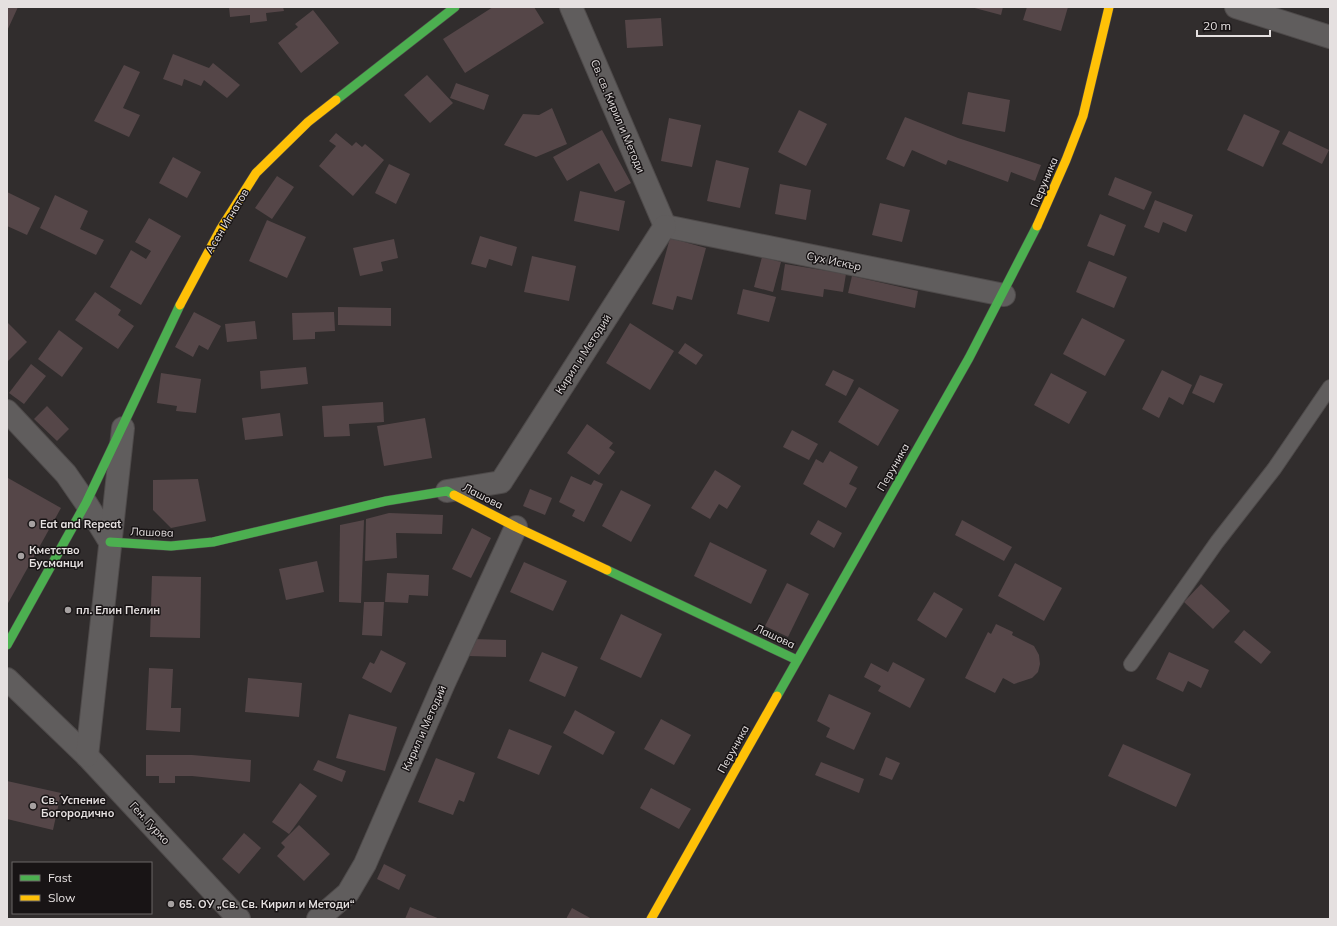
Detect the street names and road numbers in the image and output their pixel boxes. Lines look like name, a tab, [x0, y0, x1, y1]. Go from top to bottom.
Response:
street label: Св. св. Кирил и Методи	[588, 57, 648, 175]
street label: Перуника	[1027, 155, 1061, 209]
street label: Асен Игнатов	[202, 186, 252, 256]
street label: Сух Искър	[805, 248, 863, 274]
street label: Кирил и Методий	[552, 311, 614, 397]
street label: Перуника	[874, 441, 912, 493]
street label: Лашова	[461, 480, 505, 512]
street label: Лашова	[130, 524, 174, 540]
street label: Лашова	[752, 621, 798, 651]
street label: Кирил и Методий	[399, 683, 449, 773]
street label: Перуника	[714, 722, 752, 776]
street label: Ген. Гурко	[127, 799, 173, 847]

